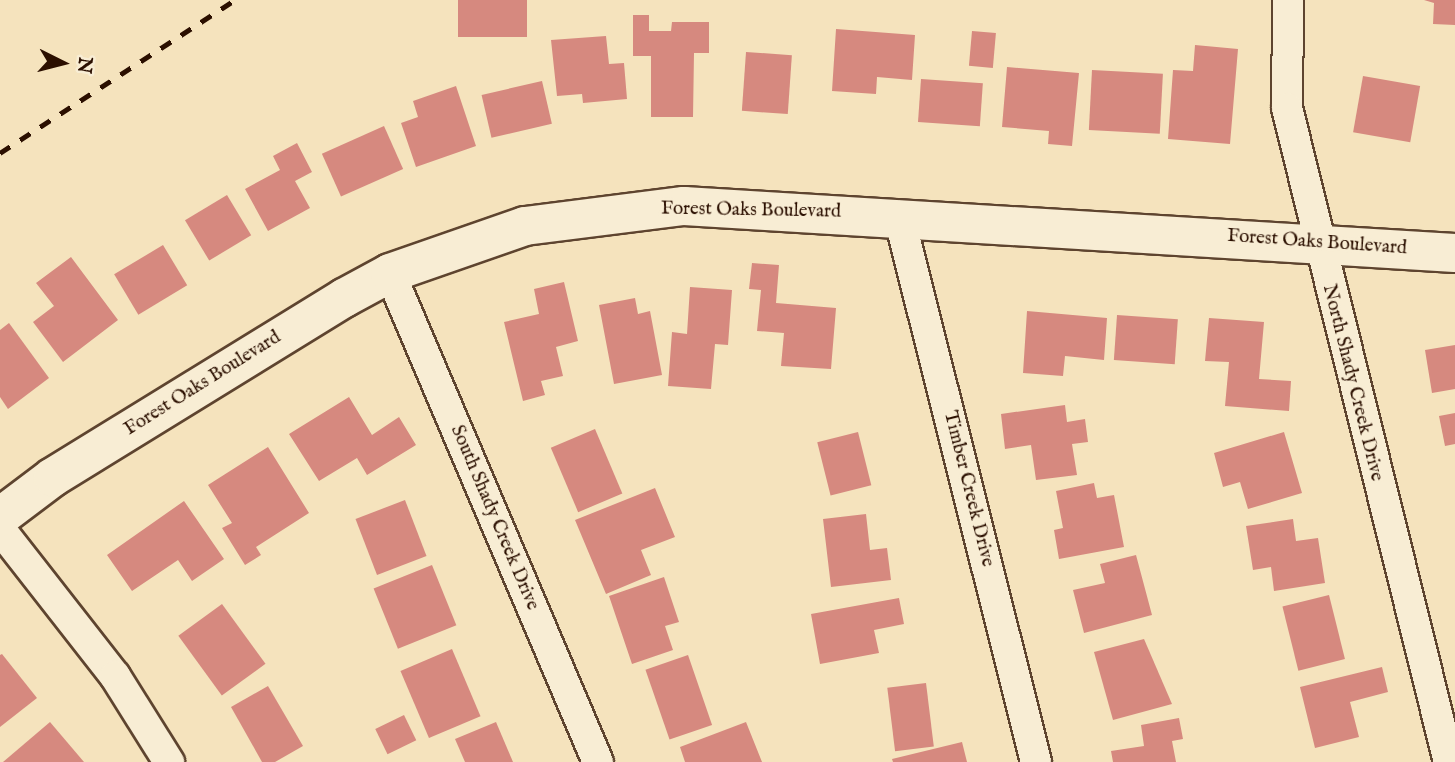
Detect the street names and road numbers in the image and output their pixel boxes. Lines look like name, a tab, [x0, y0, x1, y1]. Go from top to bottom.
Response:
street label: Forest Oaks Boulevard	[661, 198, 841, 224]
street label: Forest Oaks Boulevard	[1226, 225, 1408, 261]
street label: North Shady Creek Drive	[1317, 282, 1387, 484]
street label: Forest Oaks Boulevard	[121, 327, 285, 441]
street label: Timber Creek Drive	[938, 409, 998, 569]
street label: South Shady Creek Drive	[445, 422, 543, 614]

